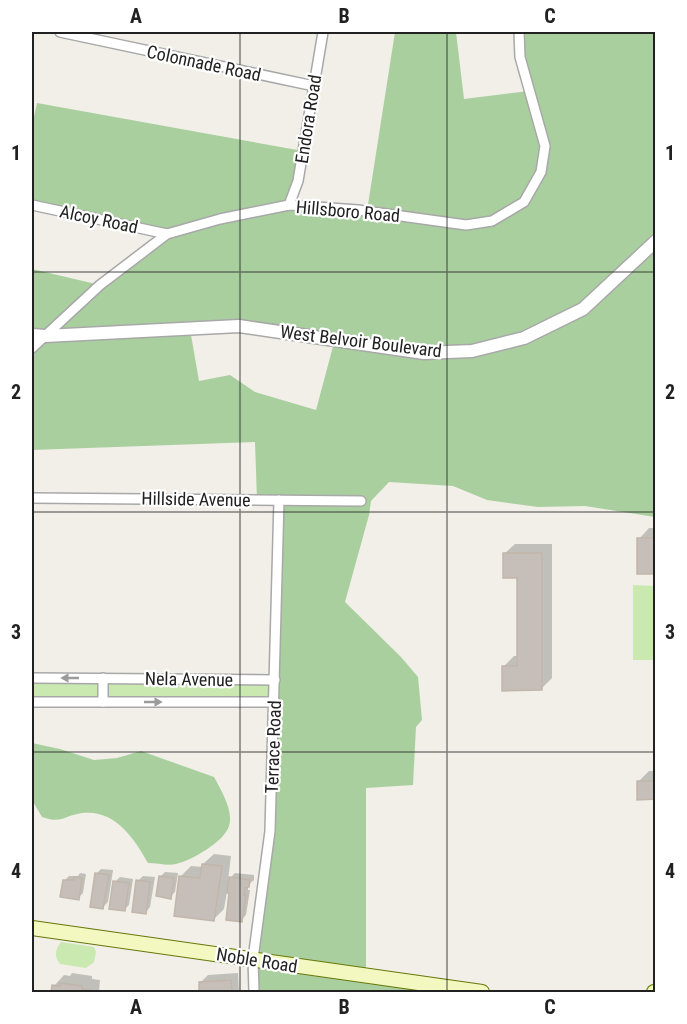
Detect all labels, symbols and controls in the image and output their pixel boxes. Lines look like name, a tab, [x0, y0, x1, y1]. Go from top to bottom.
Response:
text: A	[130, 4, 142, 28]
text: B	[338, 4, 350, 28]
text: C	[544, 4, 556, 28]
street label: Colonnade Road	[145, 41, 263, 85]
street label: Endora Road	[291, 73, 325, 165]
text: 1	[11, 141, 21, 165]
text: 1	[665, 141, 675, 165]
street label: Hillsboro Road	[295, 196, 401, 226]
street label: Alcoy Road	[58, 200, 140, 238]
street label: West Belvoir Boulevard	[279, 321, 443, 361]
text: 2	[11, 380, 21, 404]
text: 2	[665, 380, 675, 404]
street label: Hillside Avenue	[141, 488, 251, 510]
text: 3	[11, 620, 21, 644]
text: 3	[665, 620, 675, 644]
street label: Nela Avenue	[145, 668, 233, 690]
one-way arrow	[60, 673, 79, 683]
one-way arrow	[143, 697, 162, 707]
street label: Terrace Road	[261, 700, 285, 794]
text: 4	[11, 859, 21, 883]
text: 4	[665, 859, 675, 883]
street label: Noble Road	[215, 943, 299, 977]
text: A	[130, 995, 142, 1019]
text: B	[338, 995, 350, 1019]
text: C	[544, 995, 556, 1019]

